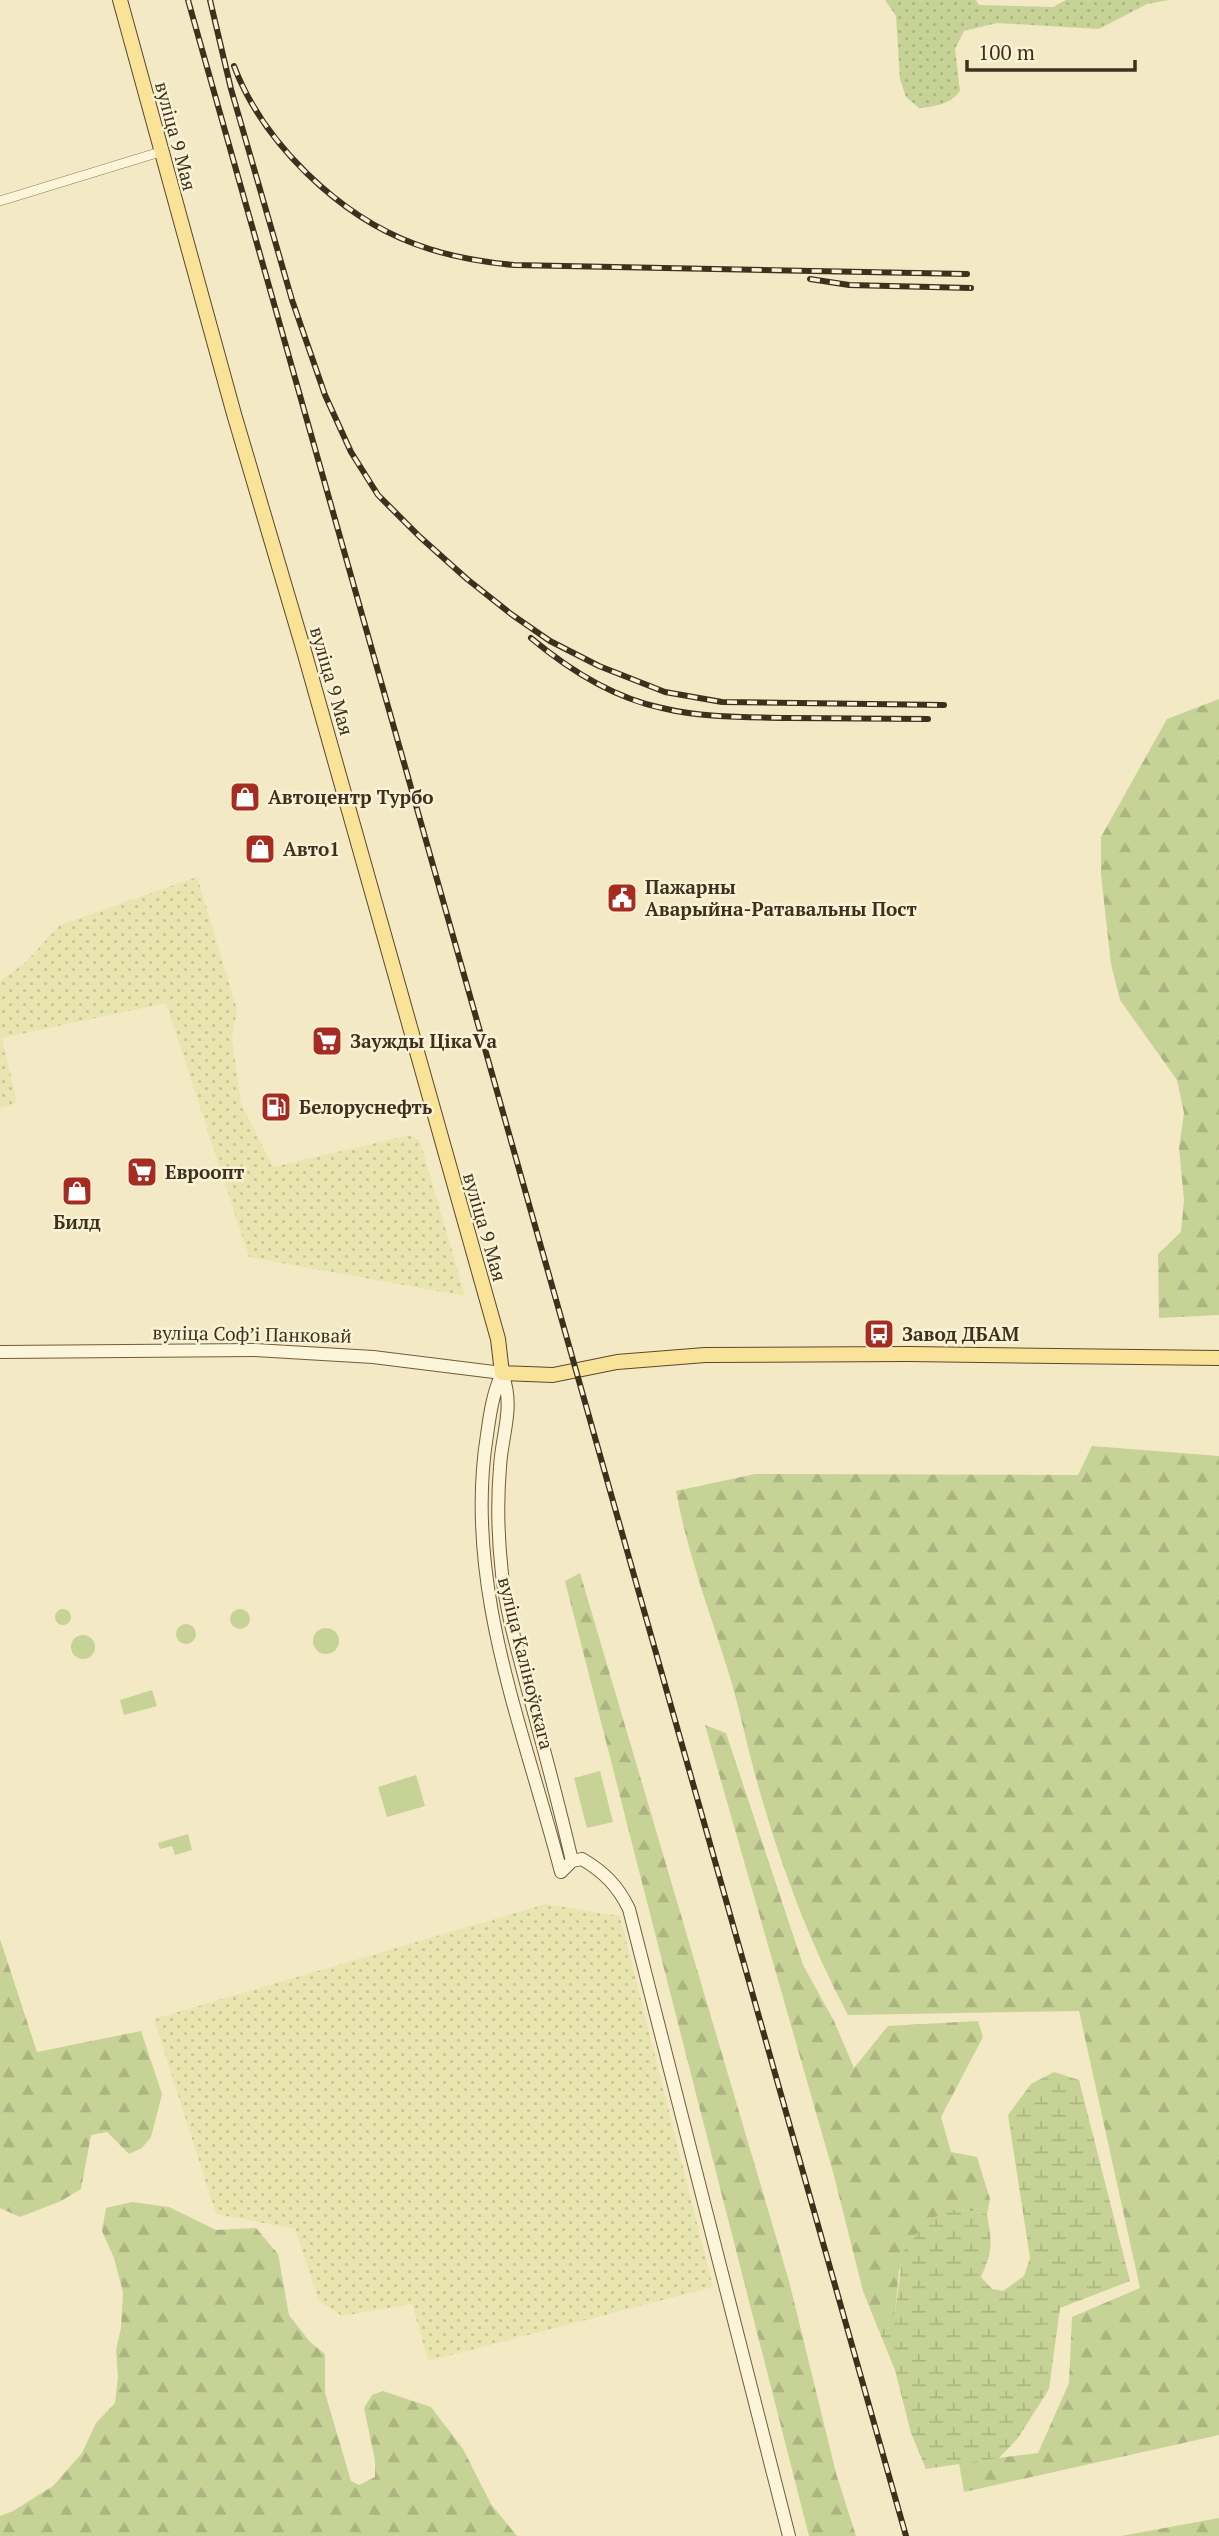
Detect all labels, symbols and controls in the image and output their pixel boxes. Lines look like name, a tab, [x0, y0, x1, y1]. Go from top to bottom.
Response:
scale bar	[967, 28, 1135, 72]
text: 100 m	[978, 38, 1035, 66]
street label: вуліца 9 Мая	[150, 79, 203, 193]
street label: вуліца 9 Мая	[305, 624, 360, 738]
shop icon: Автоцентр Турбо	[228, 780, 262, 814]
place label: Автоцентр Турбо	[268, 784, 434, 809]
shop icon: Авто1	[243, 832, 277, 866]
place label: Авто1	[283, 836, 340, 861]
place label: Пажарны Аварыйна-Ратавальны Пост	[645, 874, 918, 921]
public building icon: Пажарны Аварыйна-Ратавальны Пост	[605, 881, 639, 915]
supermarket icon: Заужды ЦікаVа	[310, 1024, 344, 1058]
place label: Заужды ЦікаVа	[350, 1028, 497, 1053]
fuel station icon: Белоруснефть	[259, 1090, 293, 1124]
place label: Белоруснефть	[299, 1094, 433, 1119]
supermarket icon: Евроопт	[125, 1155, 159, 1189]
place label: Евроопт	[165, 1159, 245, 1184]
street label: вуліца 9 Мая	[458, 1170, 513, 1284]
shop icon: Билд	[60, 1174, 94, 1208]
place label: Билд	[53, 1209, 101, 1234]
bus stop icon: Завод ДБАМ	[862, 1317, 896, 1351]
street label: вуліца Софʼі Панковай	[152, 1319, 352, 1348]
place label: Завод ДБАМ	[902, 1321, 1020, 1346]
street label: вуліца Каліноўскага	[493, 1574, 560, 1752]

